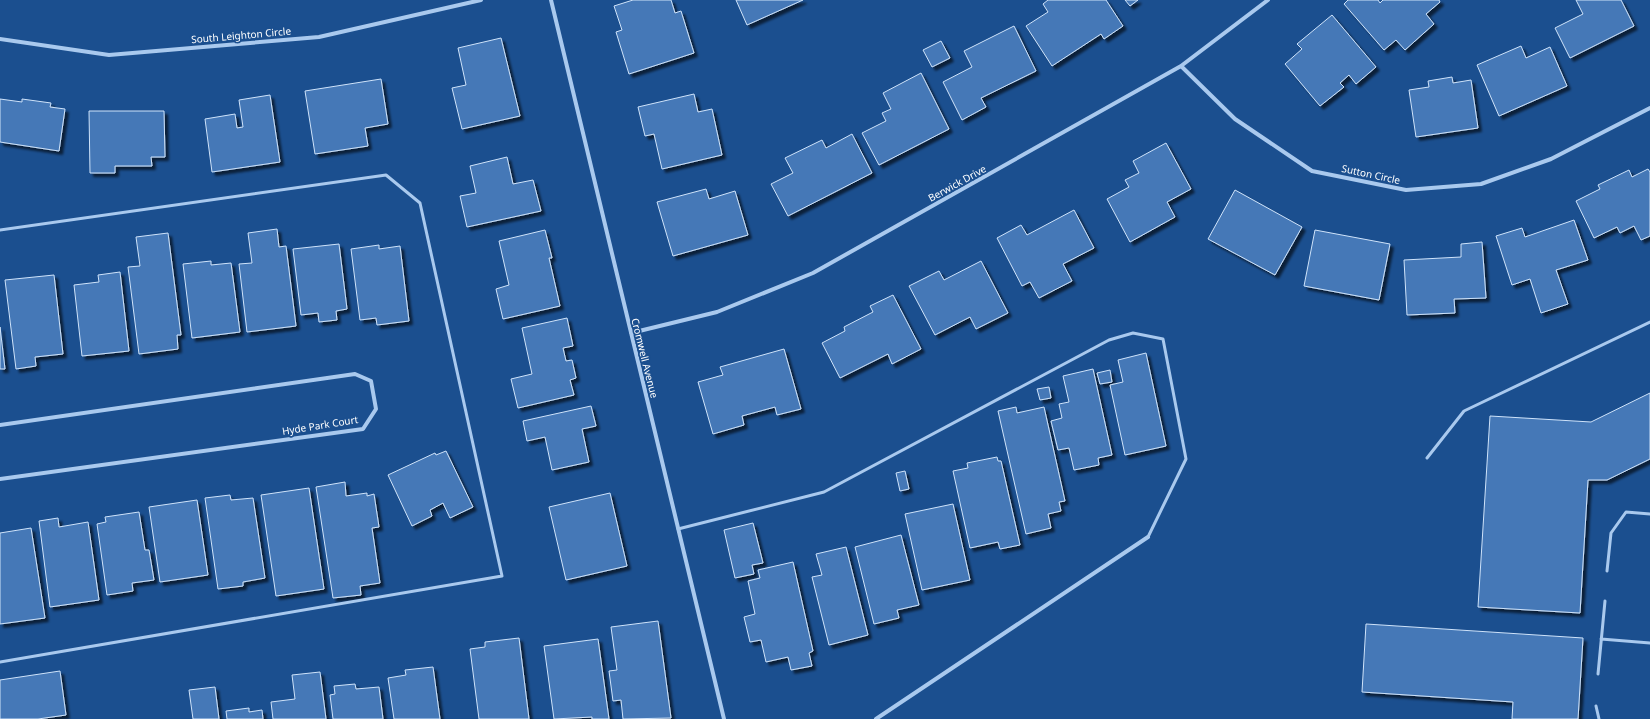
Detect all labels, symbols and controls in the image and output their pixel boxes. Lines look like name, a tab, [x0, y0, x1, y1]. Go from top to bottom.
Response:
street label: South Leighton Circle	[190, 24, 292, 46]
street label: Berwick Drive	[926, 161, 989, 205]
street label: Sutton Circle	[1340, 161, 1402, 187]
street label: Cromwell Avenue	[628, 317, 662, 400]
street label: Hyde Park Court	[281, 412, 359, 438]

